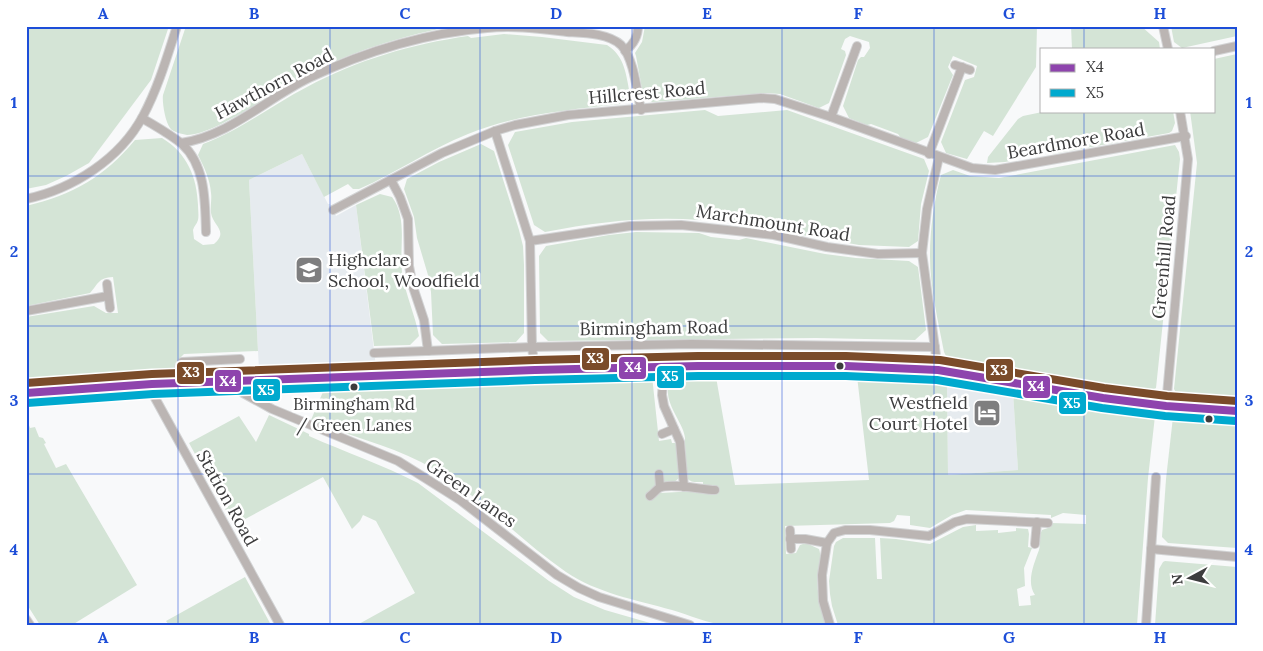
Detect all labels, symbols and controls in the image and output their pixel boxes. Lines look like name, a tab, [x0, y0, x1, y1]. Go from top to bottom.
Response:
text: A	[98, 3, 109, 23]
text: B	[249, 3, 260, 23]
text: C	[399, 3, 411, 23]
text: D	[550, 3, 562, 23]
text: E	[702, 3, 712, 23]
text: F	[853, 3, 863, 23]
text: G	[1003, 3, 1015, 23]
text: H	[1154, 3, 1167, 23]
street label: Hawthorn Road	[211, 43, 337, 124]
legend	[1040, 48, 1216, 112]
text: X4	[1086, 57, 1104, 76]
street label: Hillcrest Road	[587, 76, 707, 109]
text: X5	[1086, 83, 1104, 102]
text: 1	[11, 92, 17, 112]
text: 1	[1246, 92, 1252, 112]
street label: Beardmore Road	[1005, 117, 1147, 164]
street label: Greenhill Road	[1147, 194, 1180, 320]
street label: Marchmount Road	[695, 199, 852, 246]
text: 2	[10, 241, 18, 261]
text: 2	[1245, 241, 1253, 261]
place label: Highclare School, Woodfield	[328, 248, 480, 292]
school or university icon: Highclare School, Woodfield	[294, 255, 324, 285]
street label: Birmingham Road	[579, 315, 729, 340]
line badge: X3	[581, 347, 610, 371]
text: X3	[586, 349, 604, 367]
line badge: X4	[618, 356, 647, 380]
text: X4	[624, 358, 642, 376]
line badge: X3	[985, 358, 1014, 382]
line badge: X3	[176, 361, 205, 385]
unlabelled marker	[835, 361, 845, 371]
text: X3	[990, 361, 1008, 379]
text: X3	[182, 363, 200, 381]
line badge: X5	[656, 365, 685, 389]
text: X5	[661, 367, 679, 385]
line badge: X4	[214, 369, 242, 393]
text: X4	[219, 372, 237, 390]
line badge: X4	[1022, 375, 1051, 399]
text: X4	[1027, 377, 1045, 395]
line badge: X5	[252, 378, 281, 402]
text: X5	[257, 381, 275, 399]
marker: Birmingham Rd / Green Lanes	[349, 382, 359, 392]
text: 3	[10, 390, 19, 410]
text: 3	[1245, 390, 1254, 410]
place label: Westfield Court Hotel	[869, 391, 968, 435]
line badge: X5	[1058, 391, 1087, 415]
place label: Birmingham Rd / Green Lanes	[293, 393, 415, 436]
text: X5	[1063, 394, 1081, 412]
hotel icon: Westfield Court Hotel	[972, 398, 1002, 428]
unlabelled marker	[1204, 414, 1214, 424]
street label: Station Road	[192, 446, 263, 550]
street label: Green Lanes	[421, 453, 521, 532]
text: 4	[10, 539, 19, 559]
text: 4	[1245, 539, 1254, 559]
north arrow	[1166, 554, 1216, 604]
text: N	[1167, 573, 1187, 586]
text: A	[98, 627, 109, 647]
text: B	[249, 627, 260, 647]
text: C	[399, 627, 411, 647]
text: D	[550, 627, 562, 647]
text: E	[702, 627, 712, 647]
text: F	[853, 627, 863, 647]
text: G	[1003, 627, 1015, 647]
text: H	[1154, 627, 1167, 647]

